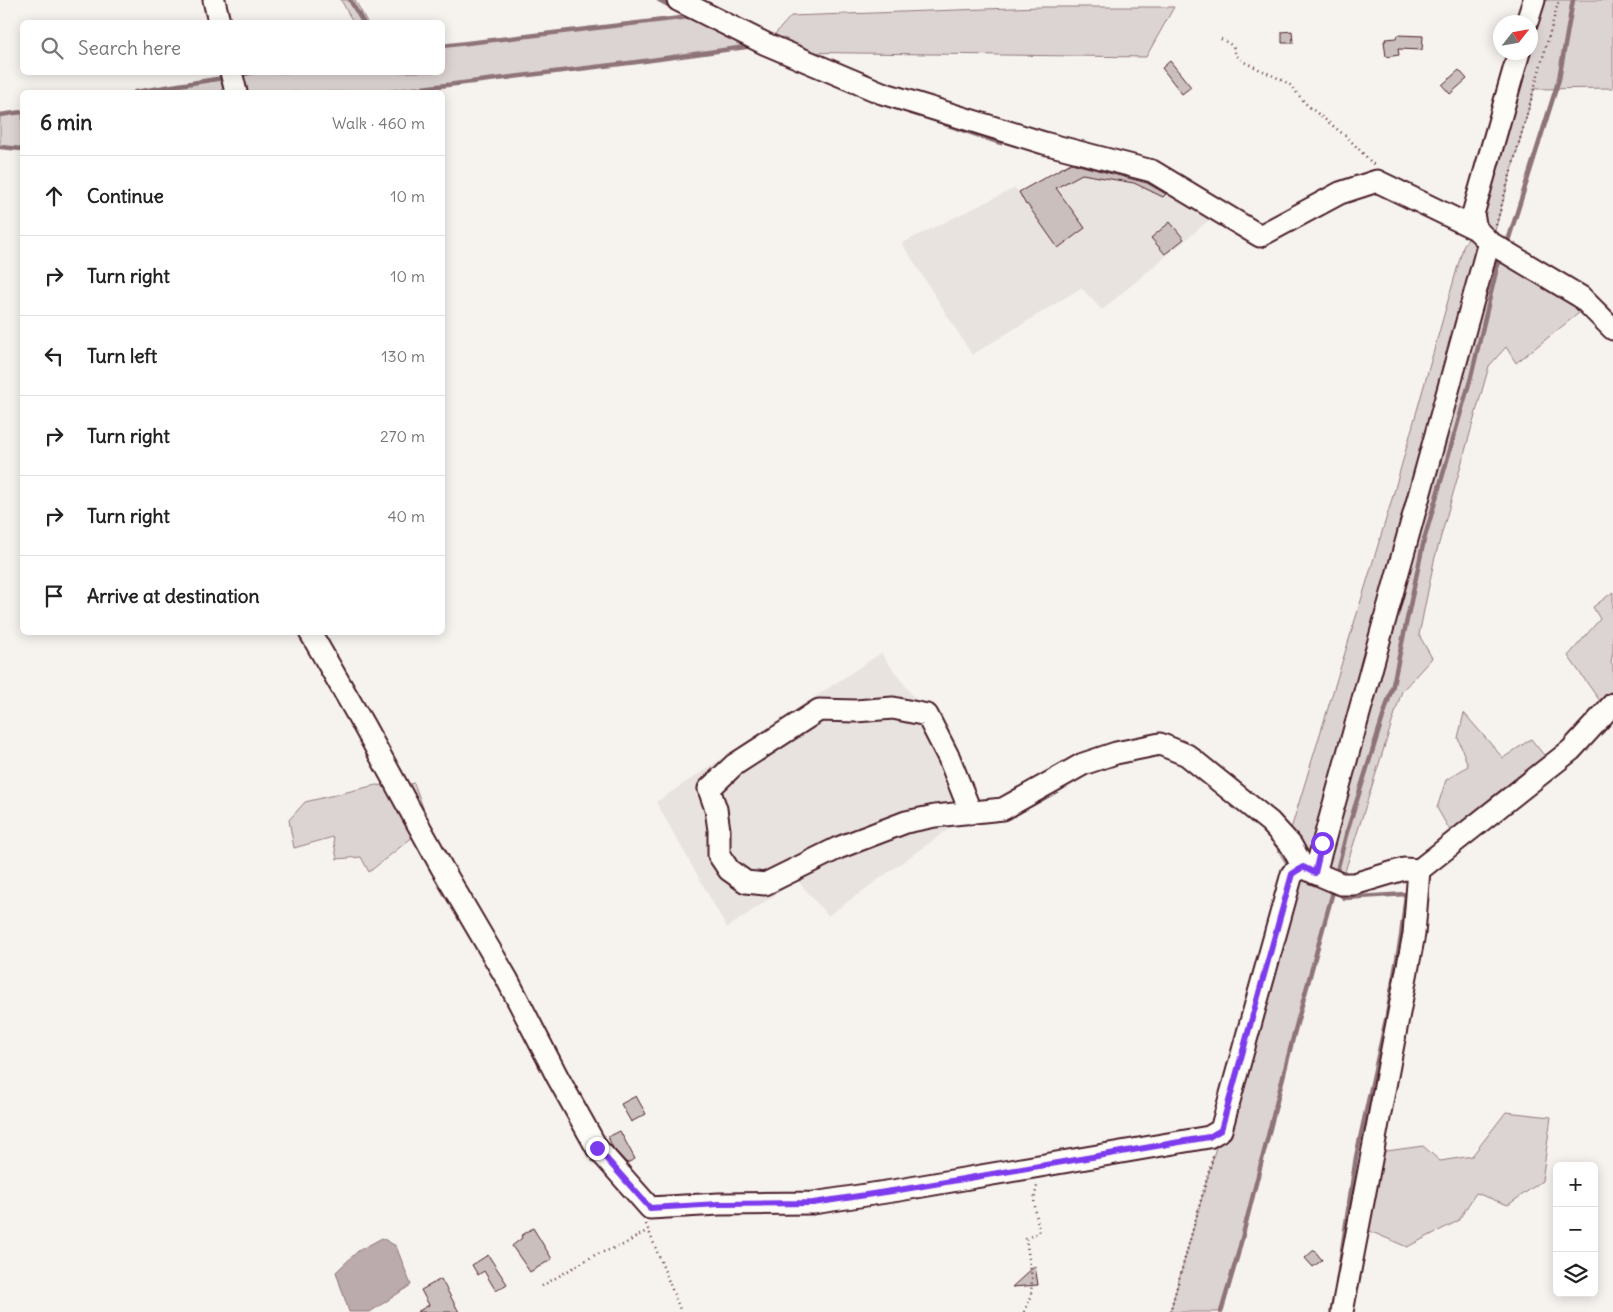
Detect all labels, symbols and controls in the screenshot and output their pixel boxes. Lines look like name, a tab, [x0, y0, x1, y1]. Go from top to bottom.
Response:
north arrow	[1493, 15, 1538, 60]
search box	[20, 20, 445, 75]
icon: search	[38, 34, 66, 62]
text: Search here	[78, 36, 181, 60]
text: 6 min	[40, 109, 92, 136]
text: Walk · 460 m	[332, 113, 425, 133]
icon: ahead	[40, 182, 68, 210]
text: Continue	[87, 184, 164, 208]
text: 10 m	[390, 186, 425, 206]
icon: right	[40, 262, 68, 290]
text: Turn right	[87, 264, 170, 288]
text: 10 m	[390, 266, 425, 286]
icon: left	[40, 342, 68, 370]
text: Turn left	[87, 344, 157, 368]
text: 130 m	[381, 346, 425, 366]
icon: right	[40, 422, 68, 450]
text: Turn right	[87, 424, 170, 448]
text: 270 m	[380, 426, 425, 446]
icon: right	[40, 502, 68, 530]
text: Turn right	[87, 504, 170, 528]
text: 40 m	[387, 506, 425, 526]
icon: arrive	[40, 582, 68, 610]
text: Arrive at destination	[87, 584, 260, 608]
route start	[1311, 832, 1334, 855]
route end	[586, 1137, 609, 1160]
map controls	[1553, 1162, 1598, 1297]
button: +	[1553, 1162, 1598, 1207]
button: −	[1553, 1207, 1598, 1252]
button: layers	[1553, 1252, 1598, 1297]

